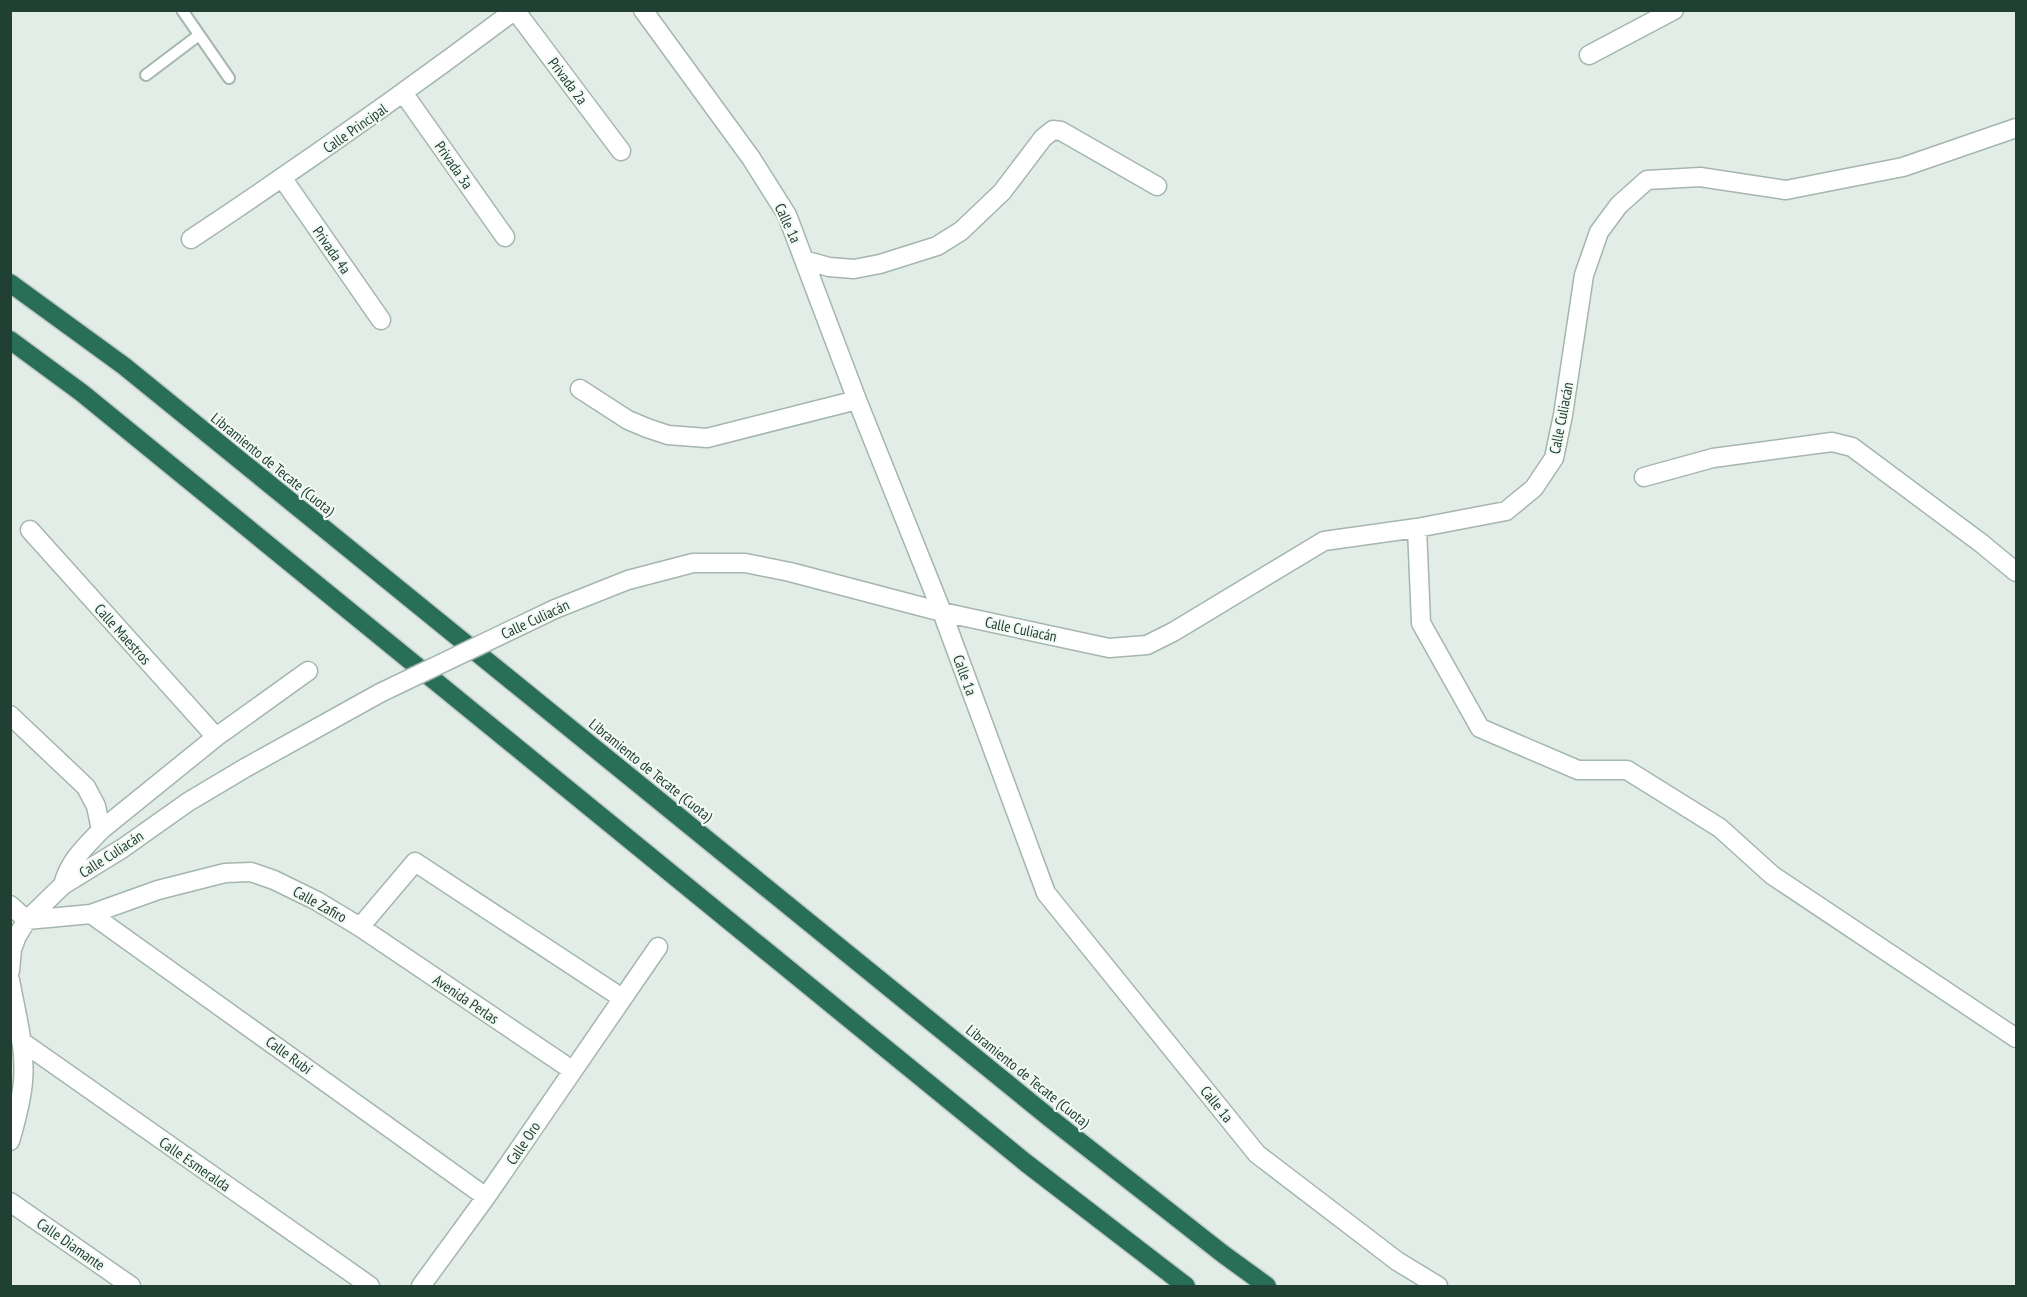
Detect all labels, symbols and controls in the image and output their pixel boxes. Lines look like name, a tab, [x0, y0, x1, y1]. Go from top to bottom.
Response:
street label: Privada 2a	[544, 54, 592, 108]
street label: Calle Principal	[319, 99, 391, 157]
street label: Privada 3a	[431, 137, 477, 193]
street label: Calle 1a	[771, 200, 805, 246]
street label: Privada 4a	[309, 222, 355, 278]
street label: Calle Culiacán	[1545, 380, 1577, 456]
street label: Libramiento de Tecate (Cuota)	[207, 408, 339, 520]
street label: Calle Culiacán	[498, 595, 572, 643]
street label: Calle Maestros	[91, 600, 155, 668]
street label: Calle Culiacán	[983, 612, 1059, 646]
street label: Calle 1a	[949, 652, 981, 698]
street label: Libramiento de Tecate (Cuota)	[585, 714, 717, 826]
street label: Calle Culiacán	[75, 826, 147, 882]
street label: Calle Zafiro	[290, 882, 350, 926]
street label: Avenida Perlas	[429, 970, 503, 1028]
street label: Libramiento de Tecate (Cuota)	[962, 1020, 1094, 1132]
street label: Calle Rubí	[262, 1032, 316, 1079]
street label: Calle 1a	[1196, 1082, 1238, 1126]
street label: Calle Oro	[502, 1118, 544, 1168]
street label: Calle Esmeralda	[156, 1133, 234, 1195]
street label: Calle Diamante	[33, 1214, 109, 1274]

